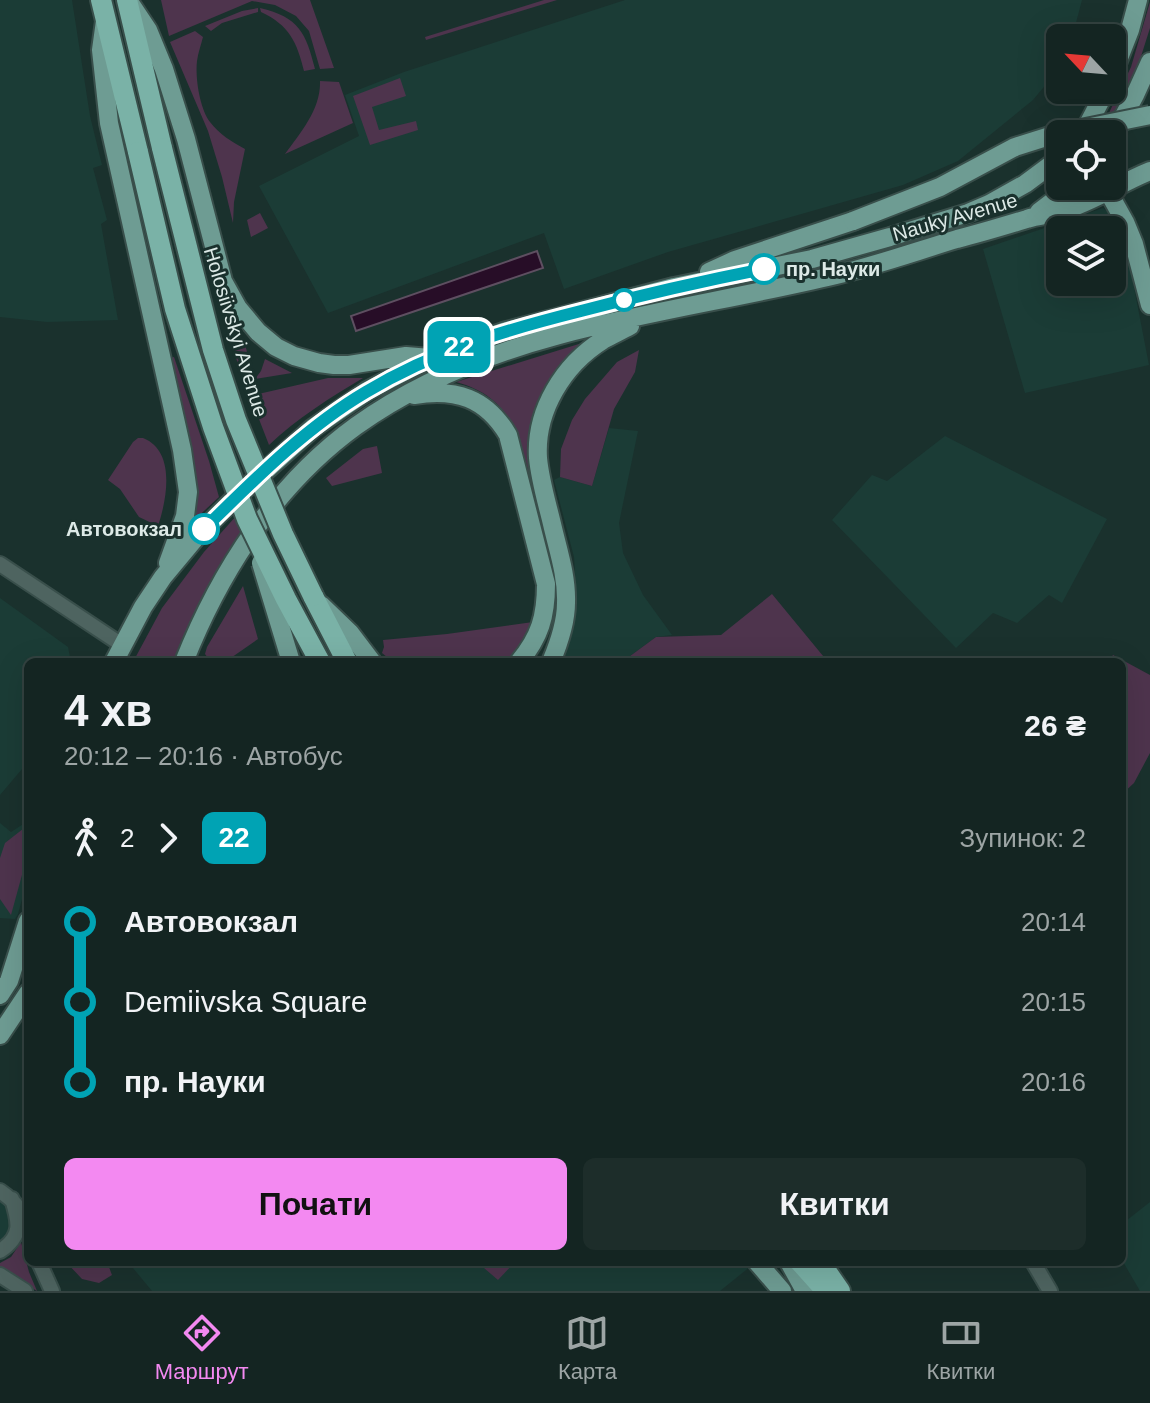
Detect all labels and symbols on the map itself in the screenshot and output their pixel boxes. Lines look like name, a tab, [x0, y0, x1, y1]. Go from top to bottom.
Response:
north arrow	[1046, 24, 1126, 104]
street label: Nauky Avenue	[890, 189, 1020, 245]
street label: Holosiivskyi Avenue	[200, 244, 272, 420]
marker: пр. Науки	[749, 254, 779, 284]
place label: пр. Науки	[786, 258, 880, 280]
unlabelled marker	[613, 289, 635, 311]
line badge: 22	[423, 321, 495, 373]
marker: Автовокзал	[189, 514, 219, 544]
place label: Автовокзал	[66, 518, 182, 540]

